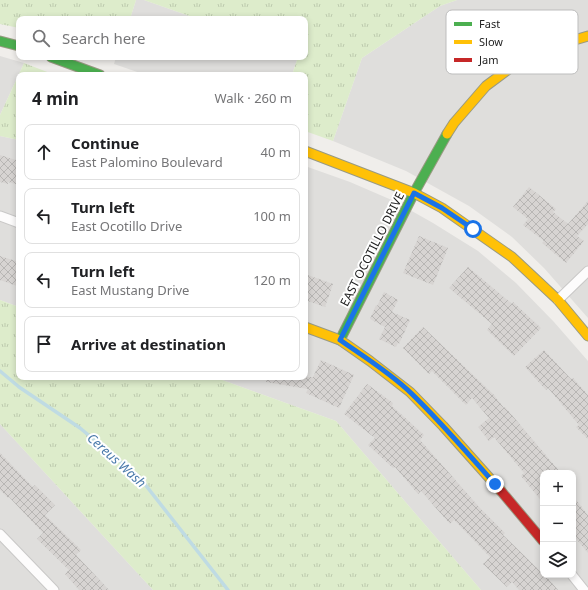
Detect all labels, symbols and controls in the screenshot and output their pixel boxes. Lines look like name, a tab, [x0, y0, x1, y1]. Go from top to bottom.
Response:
legend	[446, 10, 578, 74]
search box	[16, 16, 308, 60]
text: Fast	[479, 16, 500, 31]
icon: search	[30, 27, 52, 49]
text: Search here	[62, 28, 145, 48]
text: Slow	[479, 34, 503, 49]
text: Jam	[478, 52, 498, 67]
text: 4 min	[32, 87, 79, 110]
text: Walk · 260 m	[214, 89, 292, 107]
text: Continue	[71, 133, 139, 153]
icon: ahead	[33, 141, 55, 163]
text: 40 m	[261, 143, 291, 161]
text: East Palomino Boulevard	[71, 153, 223, 171]
street label: EAST OCOTILLO DRIVE	[336, 189, 408, 309]
text: Turn left	[71, 197, 135, 217]
icon: left	[33, 205, 55, 227]
text: 100 m	[253, 207, 291, 225]
text: East Ocotillo Drive	[71, 217, 182, 235]
route start	[464, 220, 482, 238]
text: Turn left	[71, 261, 135, 281]
icon: left	[33, 269, 55, 291]
text: 120 m	[253, 271, 291, 289]
text: East Mustang Drive	[71, 281, 189, 299]
icon: arrive	[33, 333, 55, 355]
text: Arrive at destination	[71, 334, 226, 354]
water label: Cereus Wash	[84, 429, 150, 491]
map controls	[540, 470, 576, 578]
button: +	[540, 470, 576, 506]
route end	[486, 475, 504, 493]
button: −	[540, 506, 576, 542]
button: layers	[540, 542, 576, 578]

